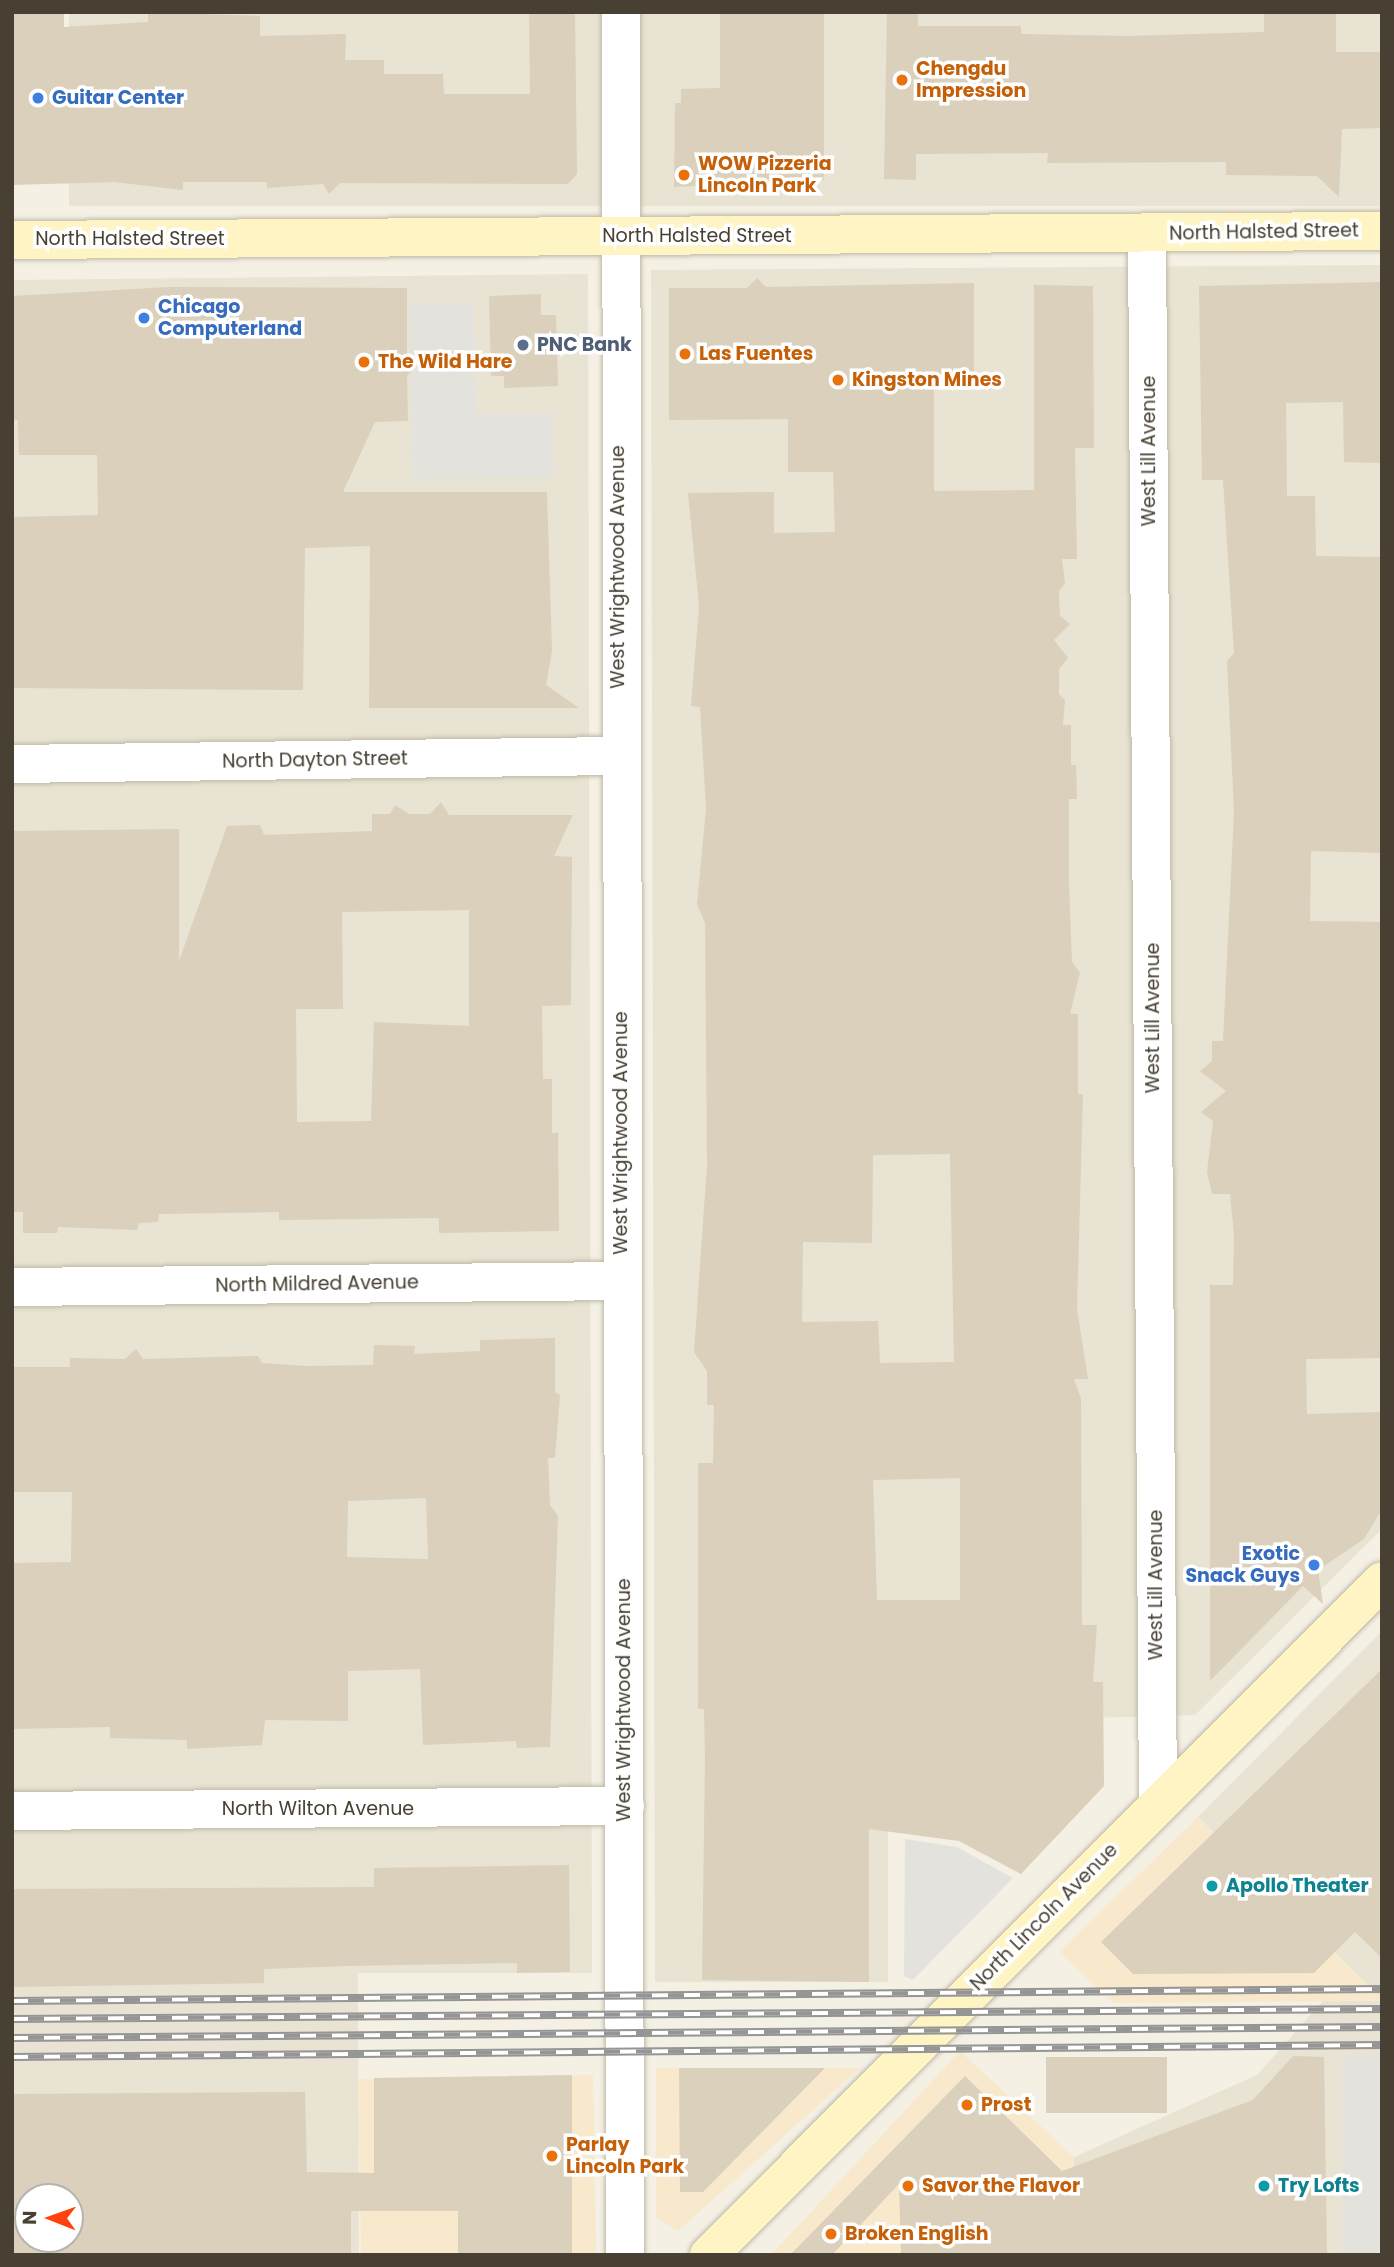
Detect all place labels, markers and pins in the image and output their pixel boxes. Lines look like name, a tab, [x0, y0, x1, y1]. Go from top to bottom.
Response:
place label: Chengdu Impression	[916, 58, 1026, 102]
marker: Chengdu Impression	[894, 72, 910, 88]
place label: Guitar Center	[52, 87, 184, 109]
marker: Guitar Center	[30, 90, 46, 106]
place label: WOW Pizzeria Lincoln Park	[698, 153, 832, 197]
marker: WOW Pizzeria Lincoln Park	[676, 167, 692, 183]
place label: Chicago Computerland	[158, 296, 302, 340]
marker: Chicago Computerland	[136, 310, 152, 326]
place label: PNC Bank	[537, 334, 632, 356]
marker: PNC Bank	[515, 337, 531, 353]
place label: Las Fuentes	[699, 343, 813, 365]
marker: Las Fuentes	[677, 346, 693, 362]
place label: The Wild Hare	[378, 351, 513, 373]
marker: The Wild Hare	[356, 354, 372, 370]
place label: Kingston Mines	[852, 369, 1002, 391]
marker: Kingston Mines	[830, 372, 846, 388]
place label: Exotic Snack Guys	[1185, 1543, 1300, 1587]
marker: Exotic Snack Guys	[1306, 1557, 1322, 1573]
place label: Apollo Theater	[1226, 1875, 1369, 1897]
marker: Apollo Theater	[1204, 1878, 1220, 1894]
place label: Prost	[981, 2094, 1031, 2116]
marker: Prost	[959, 2097, 975, 2113]
place label: Parlay Lincoln Park	[566, 2134, 684, 2178]
marker: Parlay Lincoln Park	[544, 2148, 560, 2164]
place label: Savor the Flavor	[922, 2175, 1080, 2197]
place label: Try Lofts	[1278, 2175, 1360, 2197]
marker: Savor the Flavor	[900, 2178, 916, 2194]
marker: Try Lofts	[1256, 2178, 1272, 2194]
place label: Broken English	[845, 2223, 989, 2245]
marker: Broken English	[823, 2226, 839, 2242]

